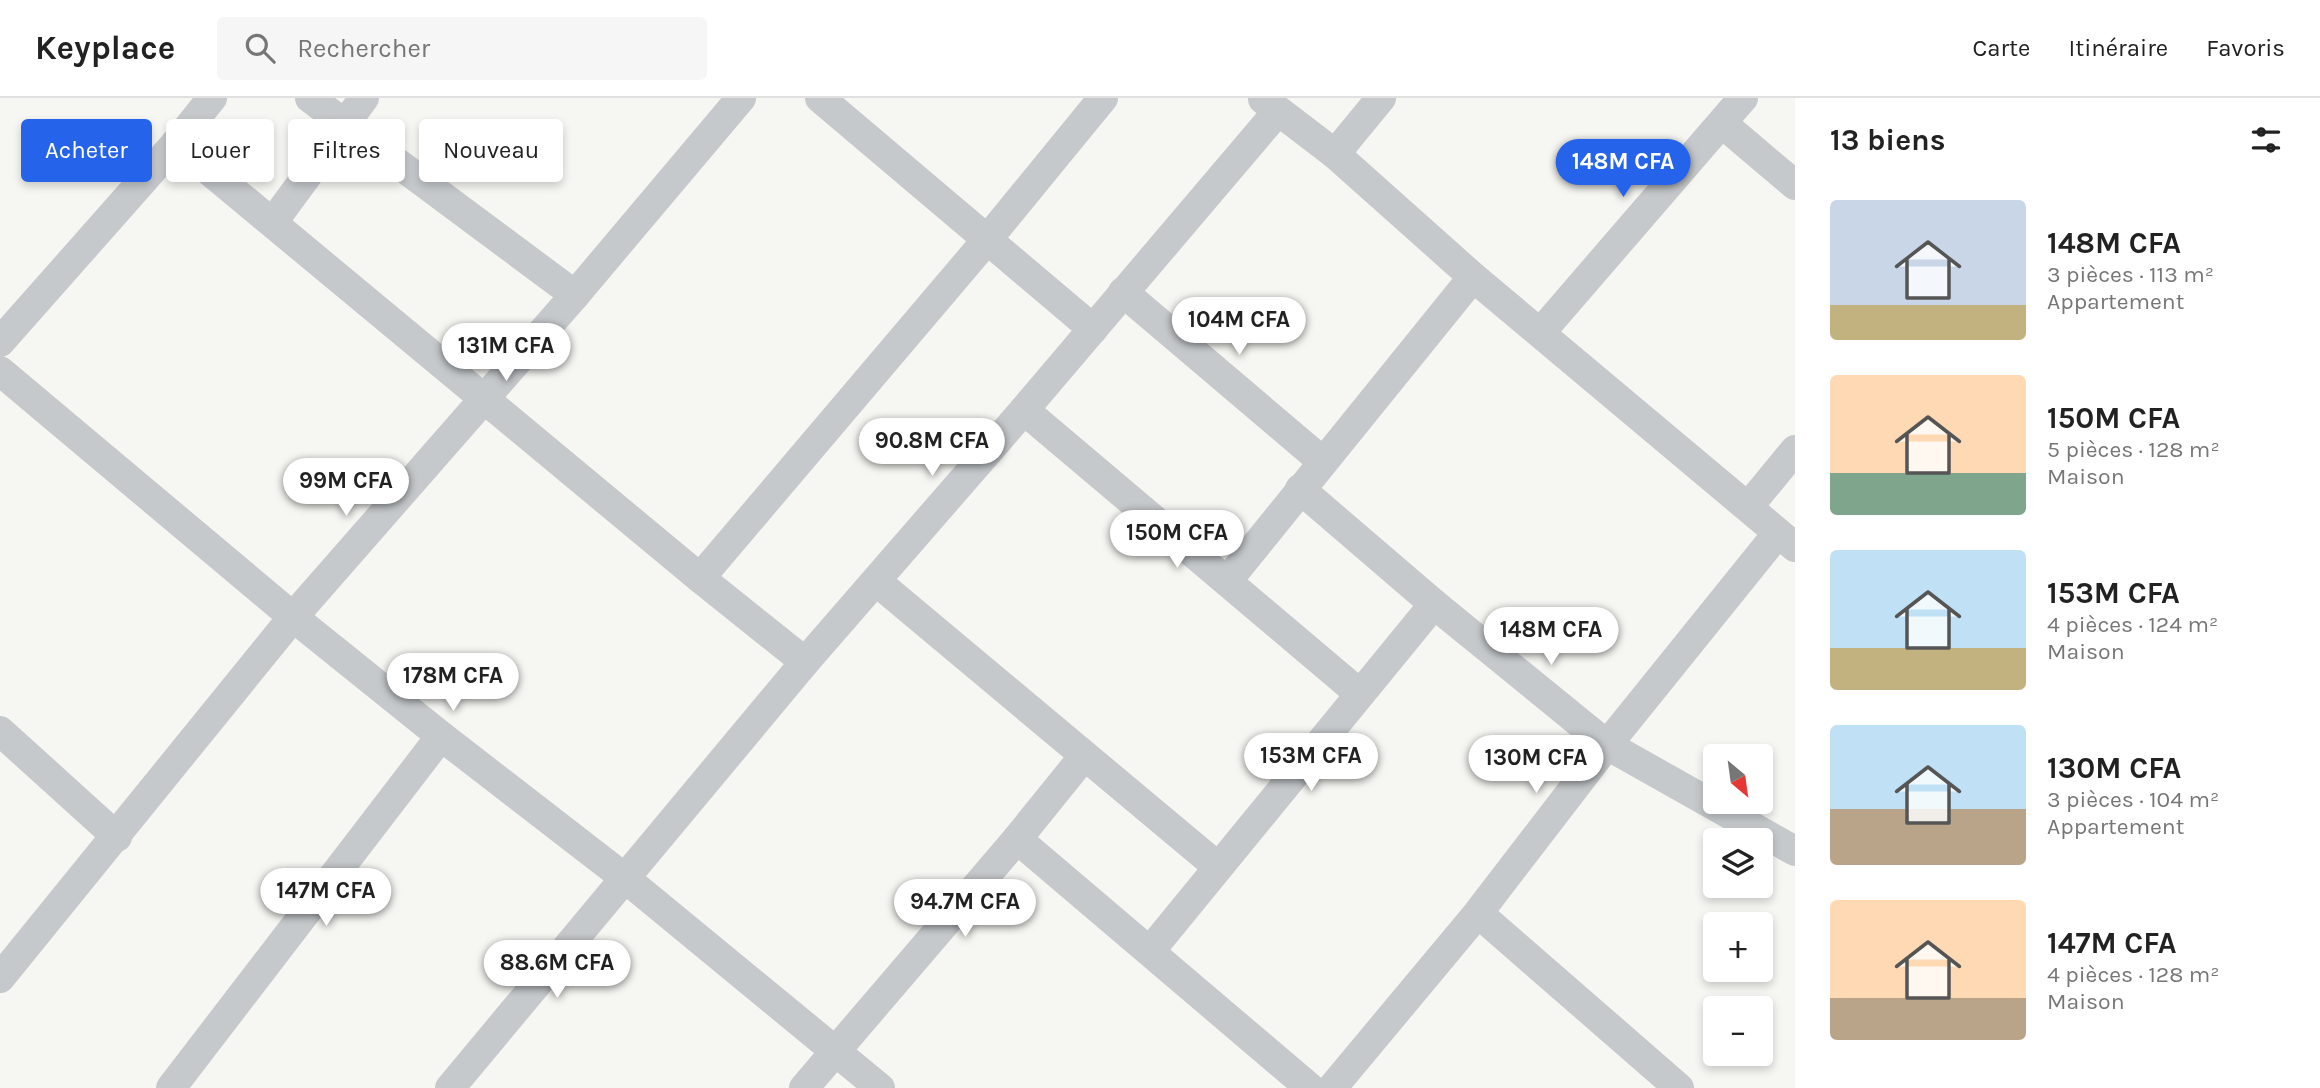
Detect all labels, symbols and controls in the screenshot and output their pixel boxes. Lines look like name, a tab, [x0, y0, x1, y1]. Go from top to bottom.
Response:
search box	[217, 17, 707, 80]
text: Keyplace	[35, 29, 175, 67]
icon: search	[241, 29, 279, 67]
text: Rechercher	[297, 33, 430, 64]
text: Carte	[1972, 34, 2030, 62]
text: Itinéraire	[2068, 34, 2168, 62]
text: Favoris	[2206, 34, 2285, 62]
chip: Acheter	[21, 119, 152, 182]
chip: Louer	[166, 119, 274, 182]
chip: Filtres	[288, 119, 405, 182]
chip: Nouveau	[419, 119, 563, 182]
icon: filters	[2247, 121, 2285, 159]
text: 13 biens	[1830, 122, 1946, 158]
pin: 148M CFA	[1551, 140, 1695, 199]
text: 148M CFA	[1572, 148, 1674, 175]
text: 148M CFA	[2047, 225, 2181, 261]
icon: home	[1886, 228, 1970, 312]
text: 3 pièces · 113 m²	[2047, 261, 2214, 288]
text: Appartement	[2047, 288, 2184, 315]
pin: 104M CFA	[1167, 298, 1311, 357]
text: 104M CFA	[1188, 306, 1290, 333]
pin: 131M CFA	[434, 324, 578, 383]
text: 131M CFA	[458, 332, 554, 359]
text: 150M CFA	[2047, 400, 2180, 436]
icon: home	[1886, 403, 1970, 487]
pin: 90.8M CFA	[852, 418, 1012, 478]
text: 90.8M CFA	[875, 427, 989, 454]
text: 5 pièces · 128 m²	[2047, 436, 2220, 463]
pin: 99M CFA	[281, 458, 411, 518]
text: Maison	[2047, 463, 2125, 490]
text: 99M CFA	[299, 467, 393, 494]
pin: 150M CFA	[1105, 510, 1249, 570]
text: 150M CFA	[1126, 519, 1228, 546]
text: 153M CFA	[2047, 575, 2180, 611]
icon: home	[1886, 578, 1970, 662]
pin: 148M CFA	[1479, 608, 1623, 667]
text: 4 pièces · 124 m²	[2047, 611, 2218, 638]
text: 148M CFA	[1500, 616, 1602, 643]
text: Maison	[2047, 638, 2125, 665]
pin: 178M CFA	[381, 654, 525, 713]
text: 178M CFA	[403, 662, 503, 689]
pin: 153M CFA	[1239, 734, 1383, 793]
pin: 130M CFA	[1464, 736, 1608, 795]
text: 153M CFA	[1260, 742, 1362, 769]
text: 130M CFA	[1484, 744, 1588, 771]
north arrow	[1703, 744, 1773, 814]
map controls	[1703, 744, 1773, 1066]
text: 130M CFA	[2047, 750, 2181, 786]
icon: home	[1886, 753, 1970, 837]
text: 3 pièces · 104 m²	[2047, 786, 2219, 813]
text: Appartement	[2047, 813, 2184, 840]
button: layers	[1703, 828, 1773, 898]
pin: 147M CFA	[254, 868, 398, 928]
text: 147M CFA	[276, 877, 376, 904]
pin: 94.7M CFA	[885, 880, 1045, 939]
text: 94.7M CFA	[910, 888, 1020, 915]
button: +	[1703, 912, 1773, 982]
text: 147M CFA	[2047, 925, 2177, 961]
icon: home	[1886, 928, 1970, 1012]
pin: 88.6M CFA	[477, 940, 637, 1000]
text: 88.6M CFA	[500, 949, 614, 976]
text: 4 pièces · 128 m²	[2047, 961, 2219, 988]
text: Maison	[2047, 988, 2125, 1015]
button: −	[1703, 996, 1773, 1066]

